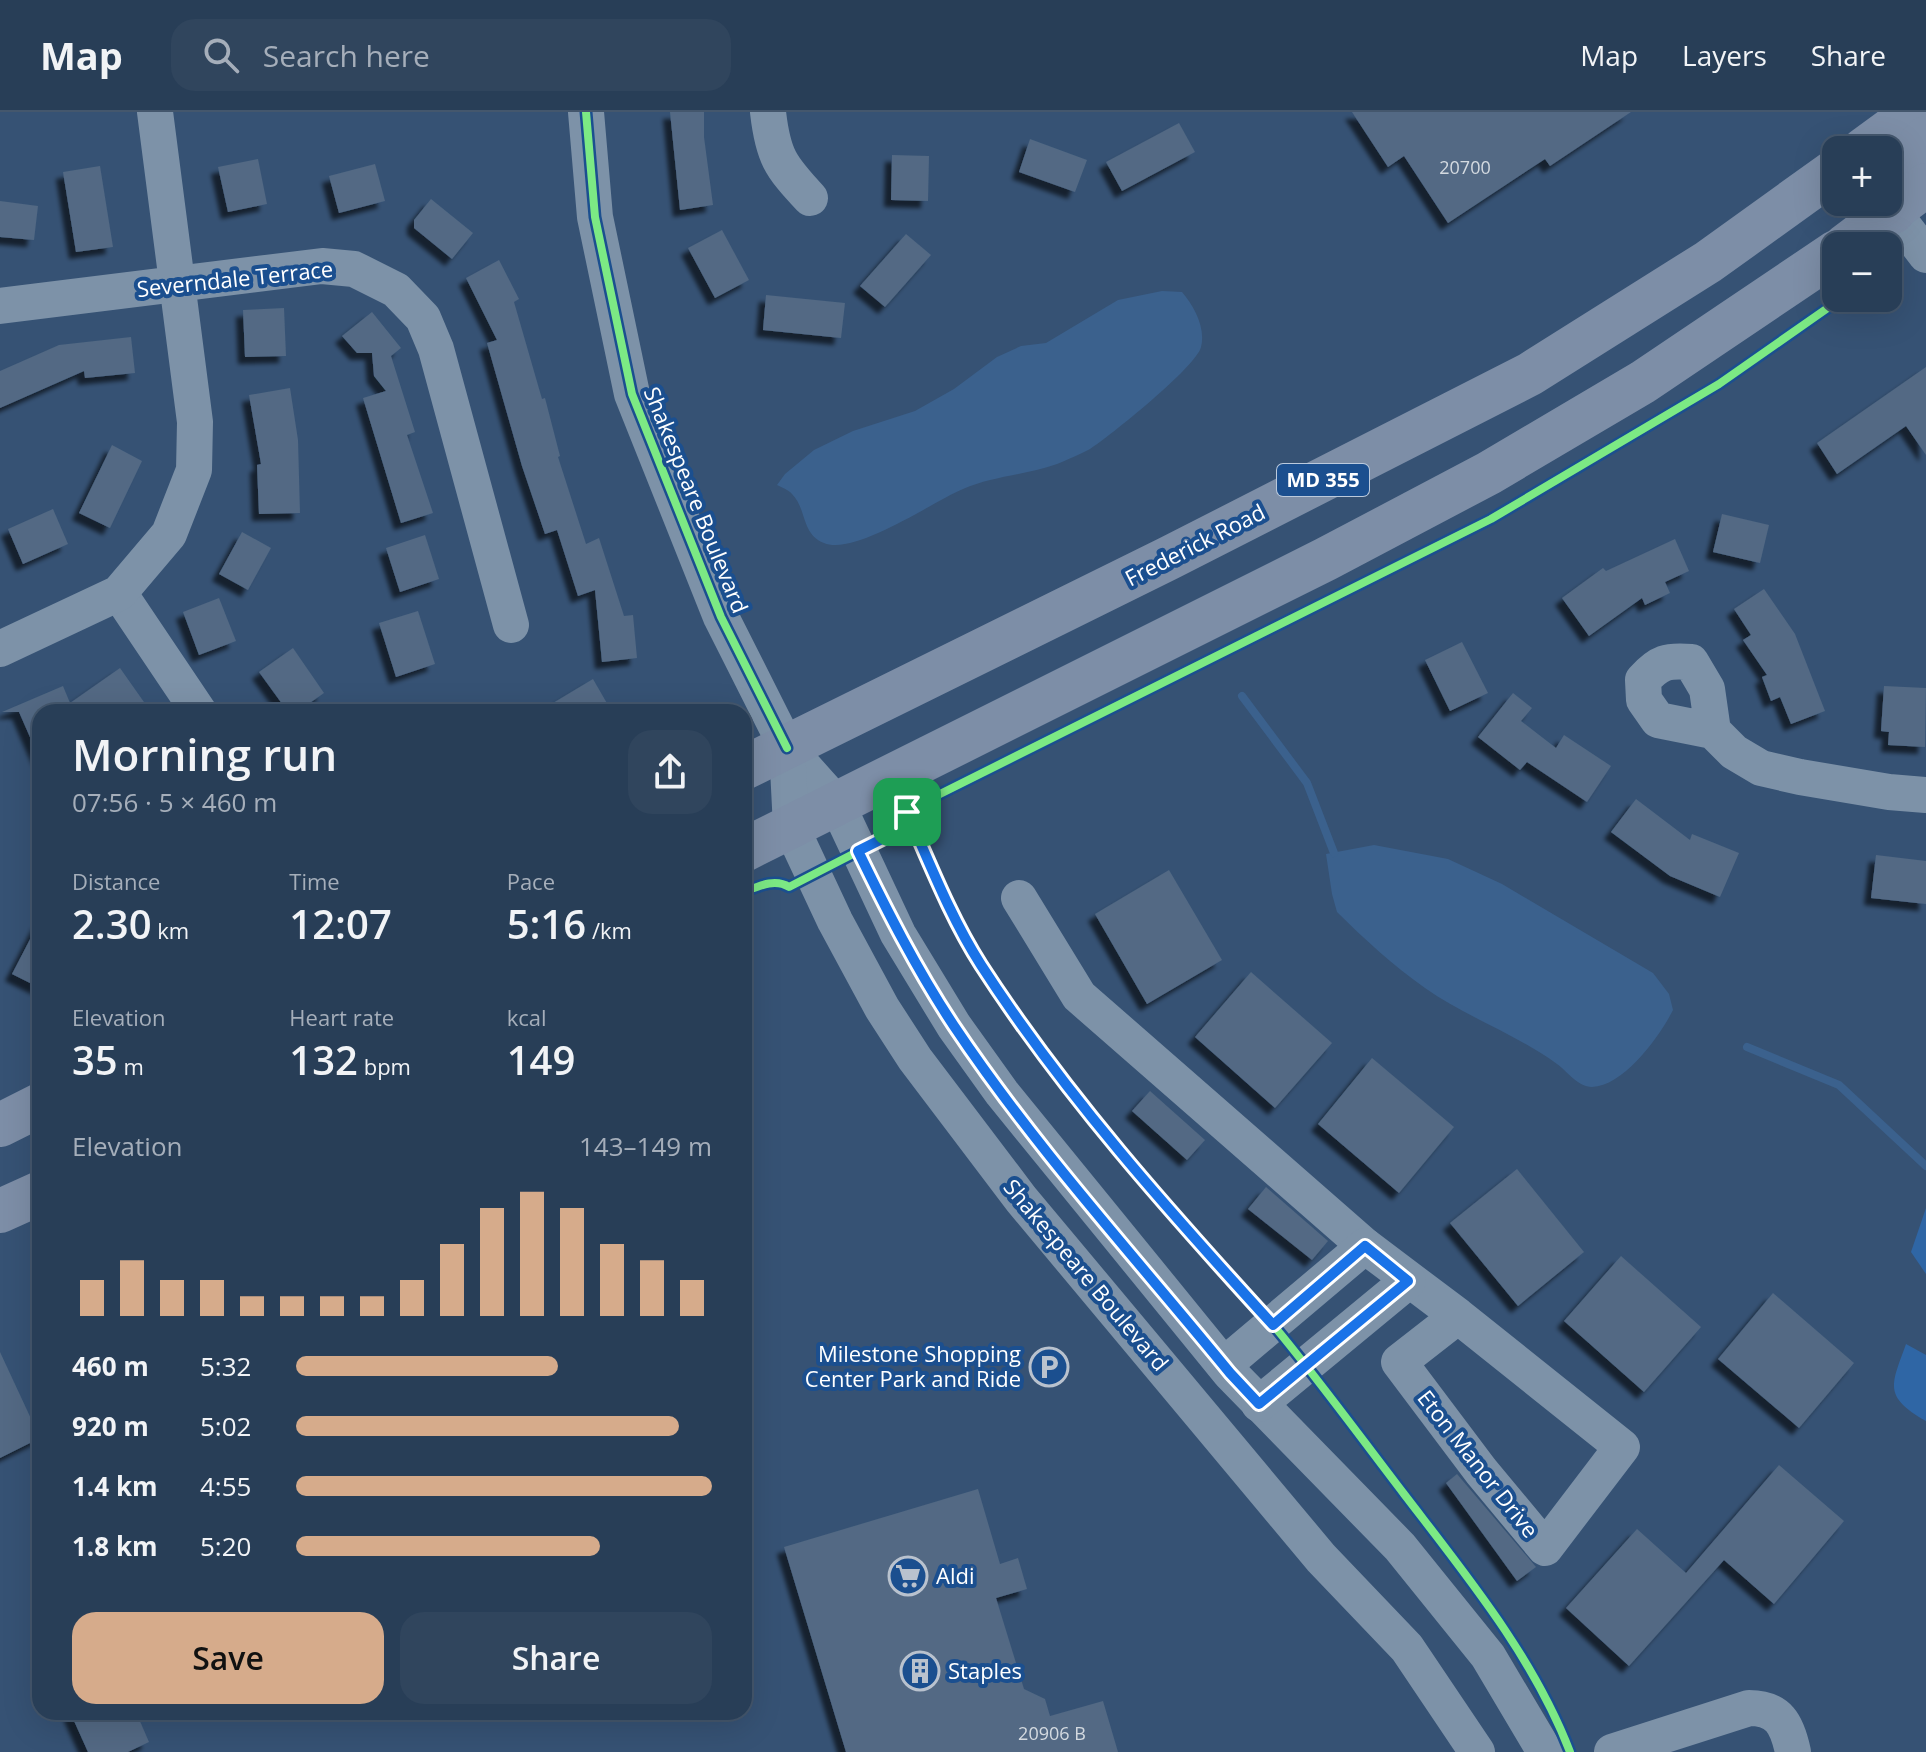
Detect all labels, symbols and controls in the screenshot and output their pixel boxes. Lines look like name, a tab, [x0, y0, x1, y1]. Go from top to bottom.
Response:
search box	[171, 19, 731, 91]
text: Map	[40, 29, 123, 81]
icon: search	[199, 33, 243, 77]
text: Search here	[263, 35, 430, 76]
text: Map	[1580, 36, 1638, 74]
text: Layers	[1682, 36, 1767, 74]
text: Share	[1811, 36, 1886, 74]
map controls	[1822, 136, 1902, 312]
button: +	[1822, 136, 1902, 216]
house number: 20700	[1439, 155, 1491, 179]
button: −	[1822, 232, 1902, 312]
street label: Severndale Terrace	[135, 253, 334, 303]
street label: Shakespeare Boulevard	[638, 382, 756, 617]
road number: MD 355	[1277, 464, 1369, 496]
street label: Frederick Road	[1119, 496, 1270, 592]
text: Morning run	[72, 724, 337, 784]
button: share	[628, 730, 712, 814]
pin	[873, 778, 941, 846]
text: 07:56 · 5 × 460 m	[72, 784, 277, 820]
icon: arrive	[885, 790, 929, 834]
text: Distance	[72, 866, 160, 896]
text: Time	[289, 866, 340, 896]
text: Pace	[507, 866, 555, 896]
text: 2.30	[72, 896, 152, 951]
text: 12:07	[289, 896, 392, 951]
text: 5:16	[507, 896, 586, 951]
text: km	[152, 915, 189, 945]
text: /km	[586, 915, 632, 945]
text: Elevation	[72, 1002, 165, 1032]
text: Heart rate	[289, 1002, 394, 1032]
text: kcal	[507, 1002, 547, 1032]
text: 35	[72, 1032, 118, 1087]
text: 132	[289, 1032, 358, 1087]
text: 149	[507, 1032, 575, 1087]
text: m	[118, 1051, 144, 1081]
text: bpm	[358, 1051, 411, 1081]
text: Elevation	[72, 1128, 182, 1164]
text: 143–149 m	[579, 1128, 712, 1164]
street label: Shakespeare Boulevard	[998, 1172, 1176, 1377]
place label: Milestone Shopping Center Park and Ride	[805, 1338, 1021, 1393]
parking icon: Milestone Shopping Center Park and Ride	[1028, 1346, 1070, 1388]
text: 460 m	[72, 1348, 149, 1384]
text: 5:32	[200, 1348, 251, 1384]
street label: Eton Manor Drive	[1412, 1383, 1546, 1543]
text: 920 m	[72, 1408, 149, 1444]
text: 5:02	[200, 1408, 251, 1444]
text: 1.4 km	[72, 1468, 158, 1504]
text: 4:55	[200, 1468, 251, 1504]
text: 1.8 km	[72, 1528, 158, 1564]
text: 5:20	[200, 1528, 251, 1564]
supermarket icon: Aldi	[887, 1555, 929, 1597]
place label: Aldi	[936, 1560, 974, 1590]
button: Save	[72, 1612, 384, 1704]
button: Share	[400, 1612, 712, 1704]
building icon: Staples	[899, 1650, 941, 1692]
place label: Staples	[948, 1655, 1022, 1685]
house number: 20906 B	[1018, 1721, 1086, 1745]

